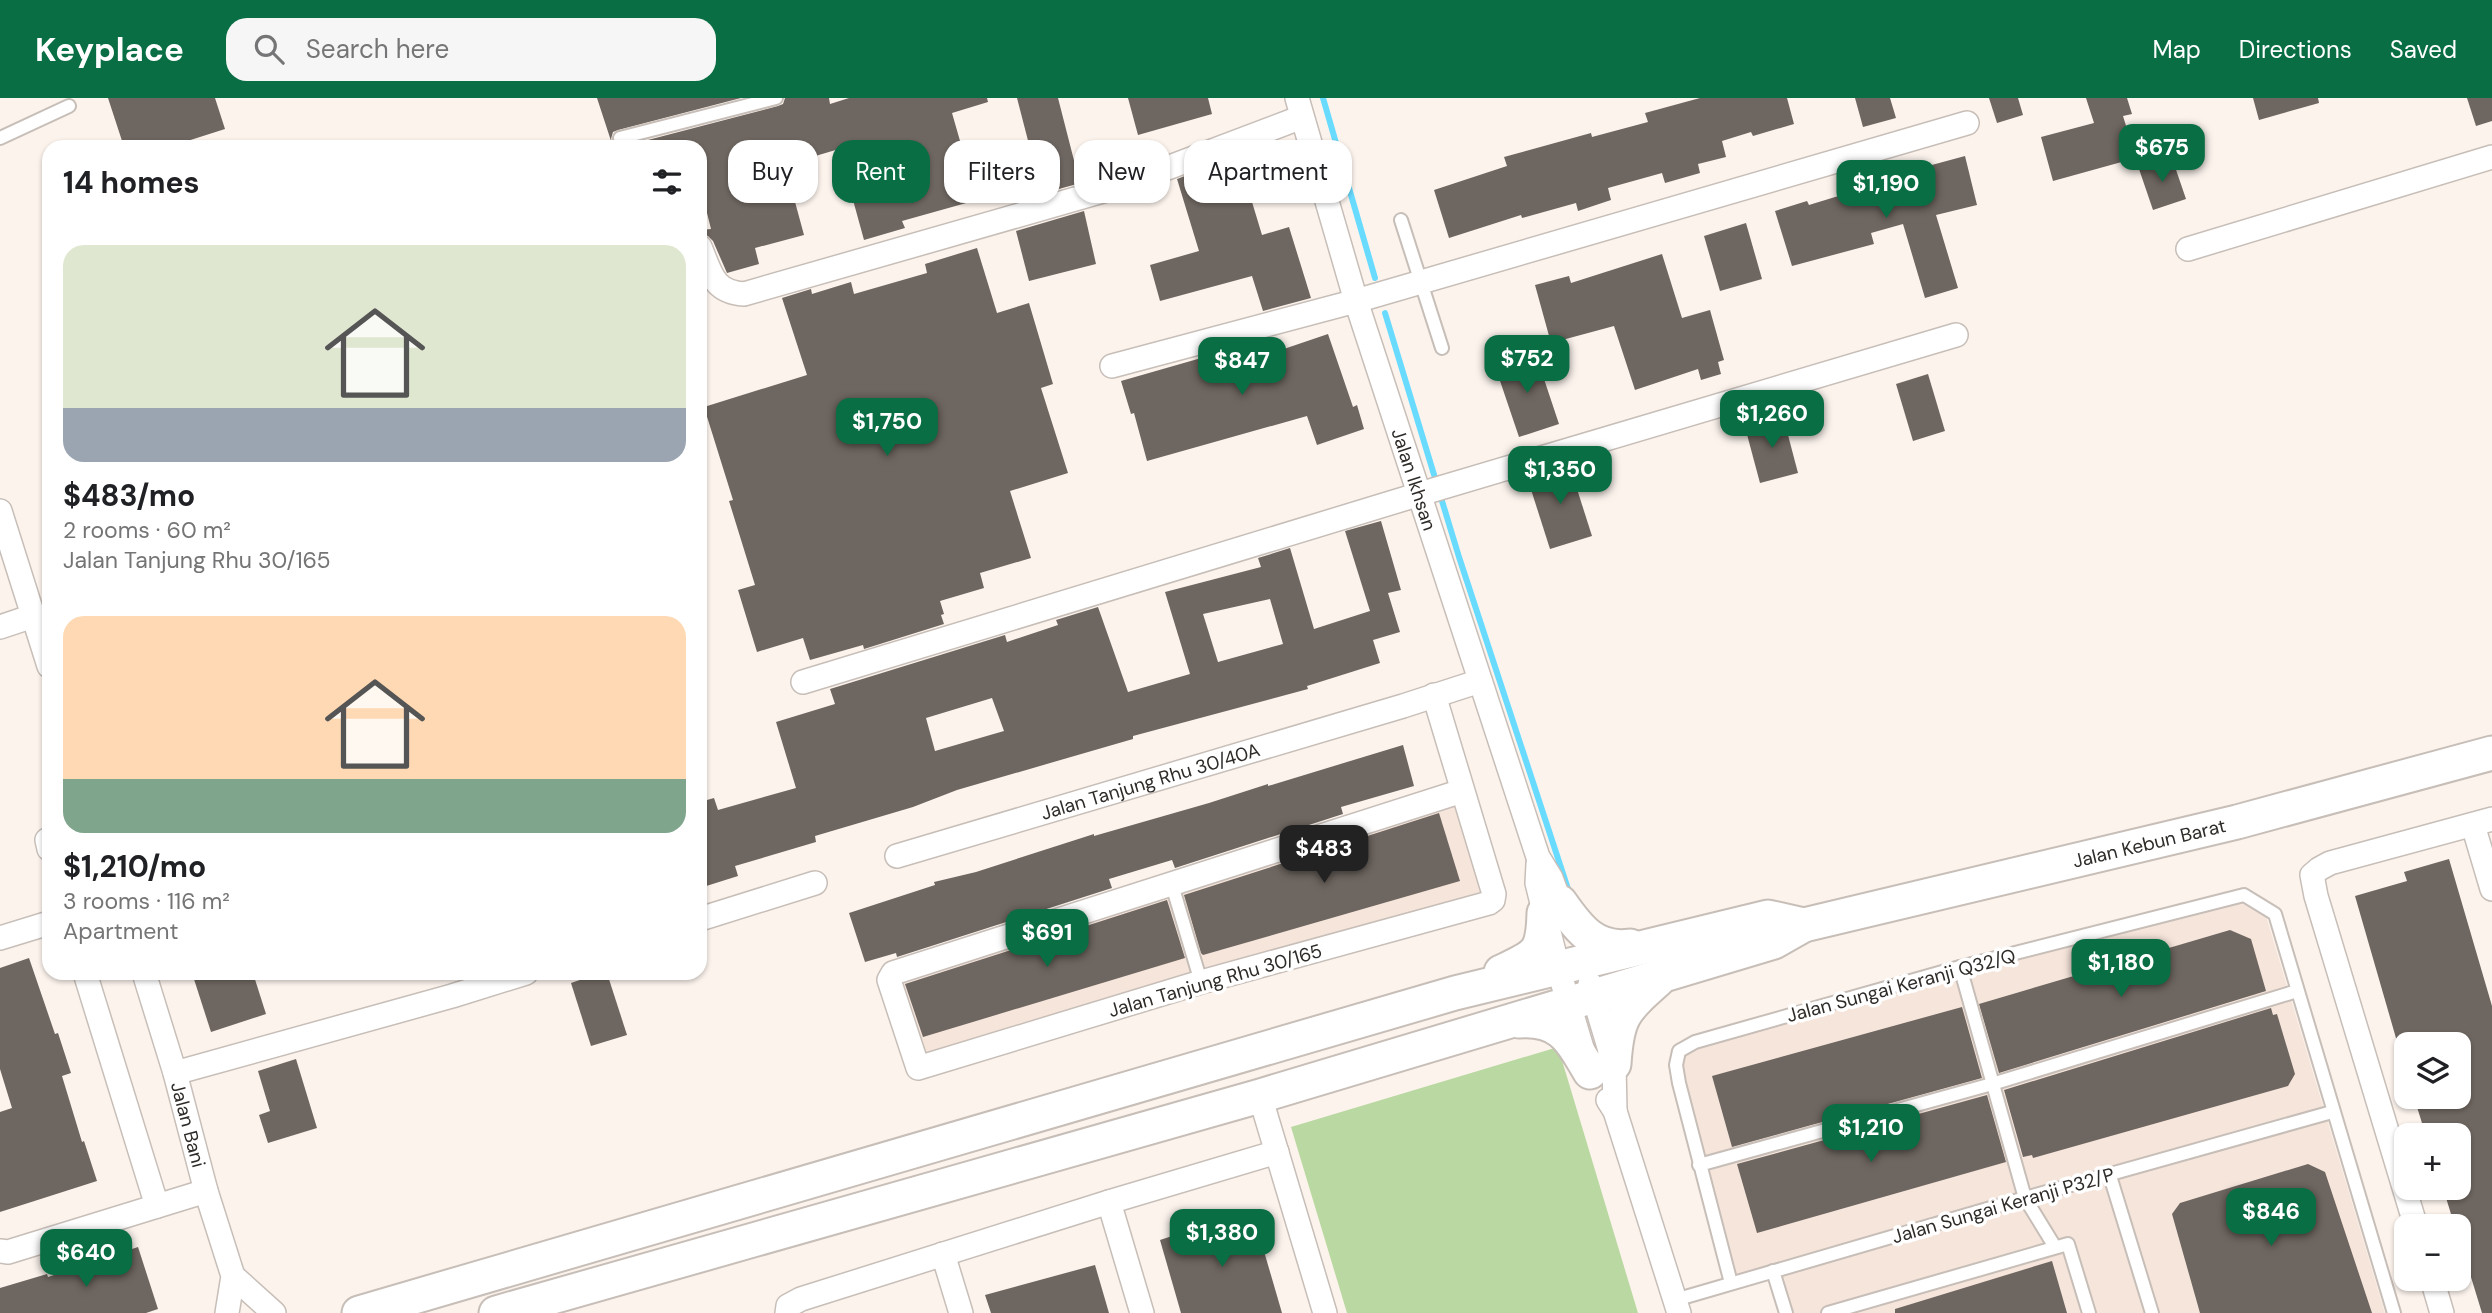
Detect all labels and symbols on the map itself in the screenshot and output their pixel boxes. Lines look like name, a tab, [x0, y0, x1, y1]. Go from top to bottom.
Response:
pin: $675	[2121, 125, 2203, 184]
pin: $1,190	[1829, 160, 1943, 220]
pin: $752	[1486, 336, 1568, 395]
pin: $847	[1201, 338, 1283, 397]
pin: $1,260	[1715, 390, 1829, 450]
pin: $1,750	[830, 398, 944, 458]
street label: Jalan Ikhsan	[1385, 425, 1442, 534]
pin: $1,350	[1503, 446, 1617, 506]
street label: Jalan Tanjung Rhu 30/40A	[1038, 737, 1263, 826]
street label: Jalan Kebun Barat	[2070, 813, 2228, 874]
pin: $483	[1283, 826, 1365, 885]
pin: $691	[1006, 910, 1088, 969]
street label: Jalan Tanjung Rhu 30/165	[1105, 938, 1325, 1023]
pin: $1,180	[2064, 940, 2178, 999]
street label: Jalan Sungai Keranji Q32/Q	[1784, 943, 2018, 1028]
street label: Jalan Bani	[165, 1079, 211, 1170]
pin: $1,210	[1814, 1104, 1928, 1164]
street label: Jalan Sungai Keranji P32/P	[1889, 1162, 2117, 1249]
pin: $846	[2230, 1188, 2312, 1248]
pin: $1,380	[1165, 1210, 1279, 1269]
pin: $640	[45, 1230, 127, 1289]

